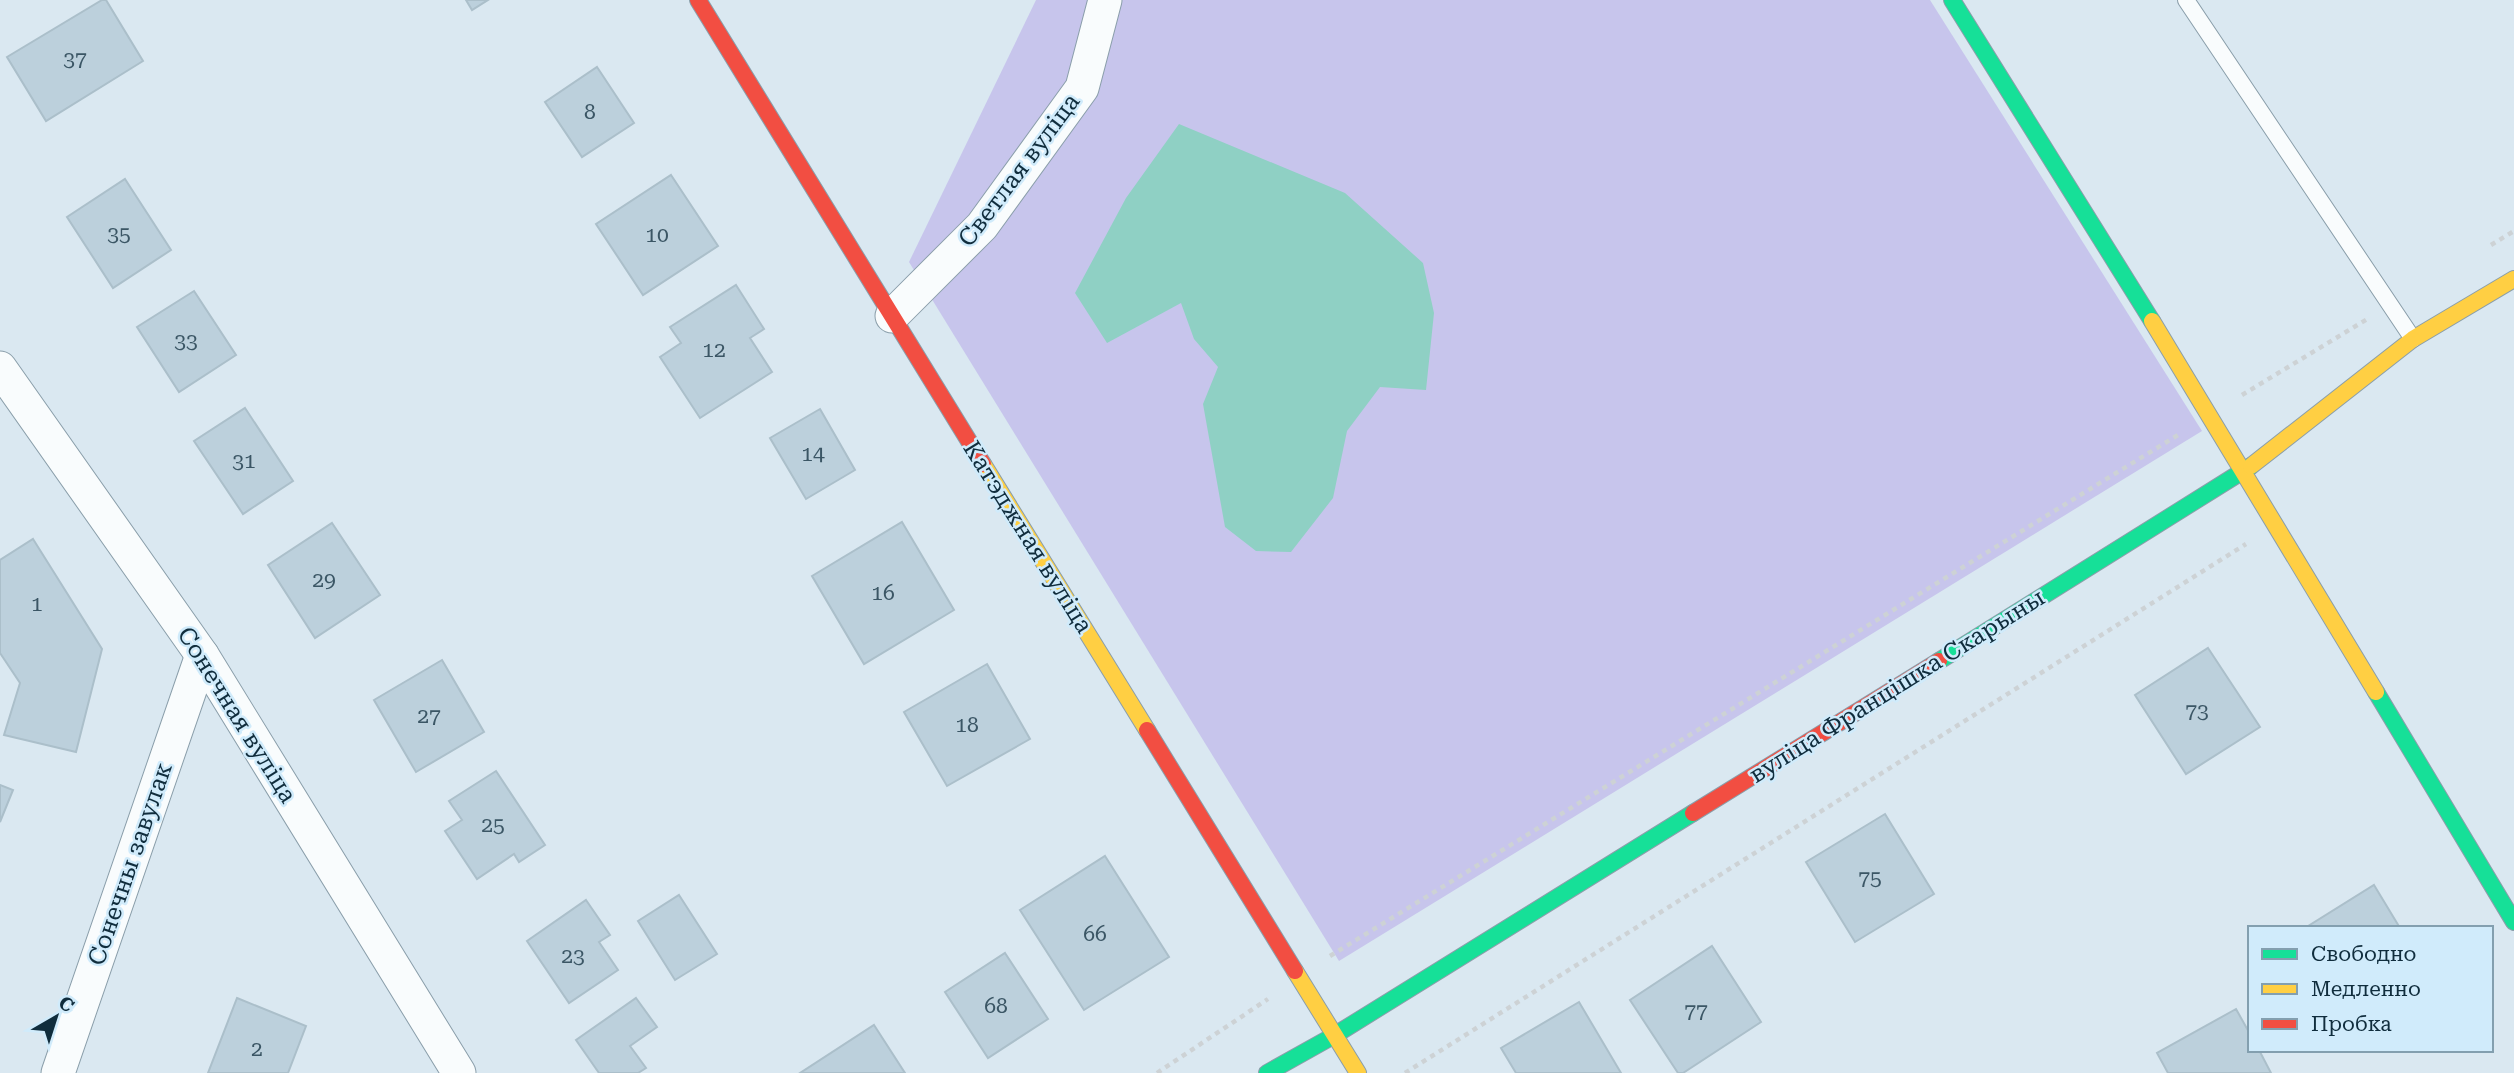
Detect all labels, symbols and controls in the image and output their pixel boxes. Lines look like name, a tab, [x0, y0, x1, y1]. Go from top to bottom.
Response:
house number: 37	[63, 47, 87, 71]
street label: Светлая вуліца	[953, 88, 1085, 252]
house number: 8	[584, 100, 596, 124]
house number: 35	[107, 222, 131, 246]
house number: 10	[645, 223, 669, 247]
house number: 33	[174, 329, 198, 353]
house number: 12	[702, 338, 726, 362]
street label: Катэджная вуліца	[958, 436, 1098, 638]
house number: 14	[801, 442, 825, 466]
house number: 31	[232, 449, 256, 473]
house number: 29	[312, 568, 336, 592]
house number: 16	[871, 581, 895, 605]
street label: вуліца Францішка Скарыны	[1744, 583, 2050, 789]
house number: 1	[31, 592, 43, 616]
street label: Сонечная вуліца	[172, 622, 302, 808]
house number: 73	[2185, 699, 2209, 723]
house number: 27	[417, 704, 441, 728]
house number: 18	[955, 713, 979, 737]
street label: Сонечны завулак	[82, 759, 178, 969]
house number: 25	[481, 813, 505, 837]
house number: 75	[1858, 866, 1882, 890]
house number: 66	[1083, 922, 1107, 946]
legend	[2248, 926, 2493, 1052]
text: Свободно	[2311, 942, 2417, 966]
house number: 23	[561, 944, 585, 968]
text: Медленно	[2311, 977, 2421, 1001]
north arrow	[21, 982, 91, 1052]
text: С	[54, 991, 79, 1017]
house number: 68	[984, 994, 1008, 1018]
house number: 77	[1684, 999, 1708, 1023]
text: Пробка	[2311, 1012, 2392, 1036]
house number: 2	[251, 1037, 263, 1061]

